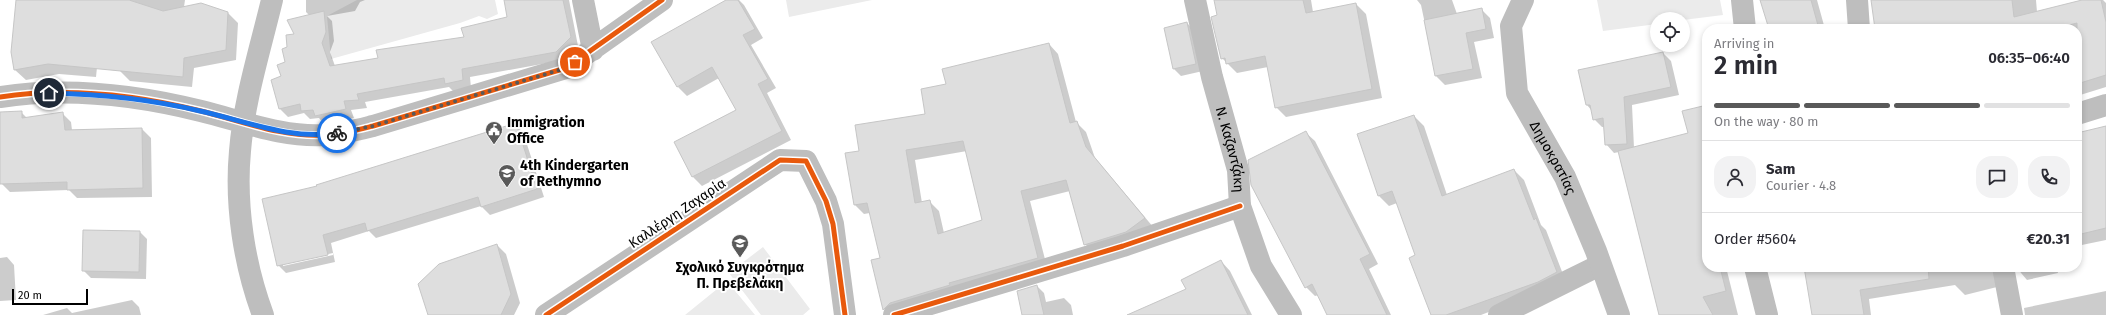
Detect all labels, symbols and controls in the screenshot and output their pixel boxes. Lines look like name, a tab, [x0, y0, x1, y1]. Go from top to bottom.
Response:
map controls	[1650, 12, 1690, 52]
button: locate	[1650, 12, 1690, 52]
text: Arriving in	[1714, 36, 1774, 51]
pin	[558, 45, 592, 79]
text: 06:35–06:40	[1988, 49, 2070, 67]
text: 2 min	[1714, 50, 1778, 81]
icon: bag	[564, 51, 586, 73]
pin	[32, 76, 66, 110]
icon: home	[38, 82, 60, 104]
street label: Ν. Καζαντζάκη	[1212, 105, 1247, 193]
courier	[317, 113, 357, 153]
place label: Immigration Office	[507, 114, 585, 147]
text: On the way · 80 m	[1714, 114, 1818, 129]
street label: Δημοκρατίας	[1526, 118, 1580, 198]
public building icon: Immigration Office	[484, 120, 504, 145]
icon: bike	[326, 122, 348, 144]
button: person	[1714, 156, 1756, 198]
button: chat	[1976, 156, 2018, 198]
button: phone	[2028, 156, 2070, 198]
place label: 4th Kindergarten of Rethymno	[520, 157, 629, 190]
text: Sam	[1766, 160, 1795, 178]
school or university icon: 4th Kindergarten of Rethymno	[497, 163, 517, 188]
street label: Καλλέργη Ζαχαρία	[626, 175, 729, 252]
text: Courier · 4.8	[1766, 178, 1836, 193]
text: Order #5604	[1714, 230, 1796, 248]
text: €20.31	[2026, 230, 2070, 248]
school or university icon: Σχολικό Συγκρότημα Π. Πρεβελάκη	[730, 233, 750, 258]
place label: Σχολικό Συγκρότημα Π. Πρεβελάκη	[676, 259, 805, 292]
scale bar	[12, 287, 88, 306]
text: 20 m	[18, 289, 42, 302]

